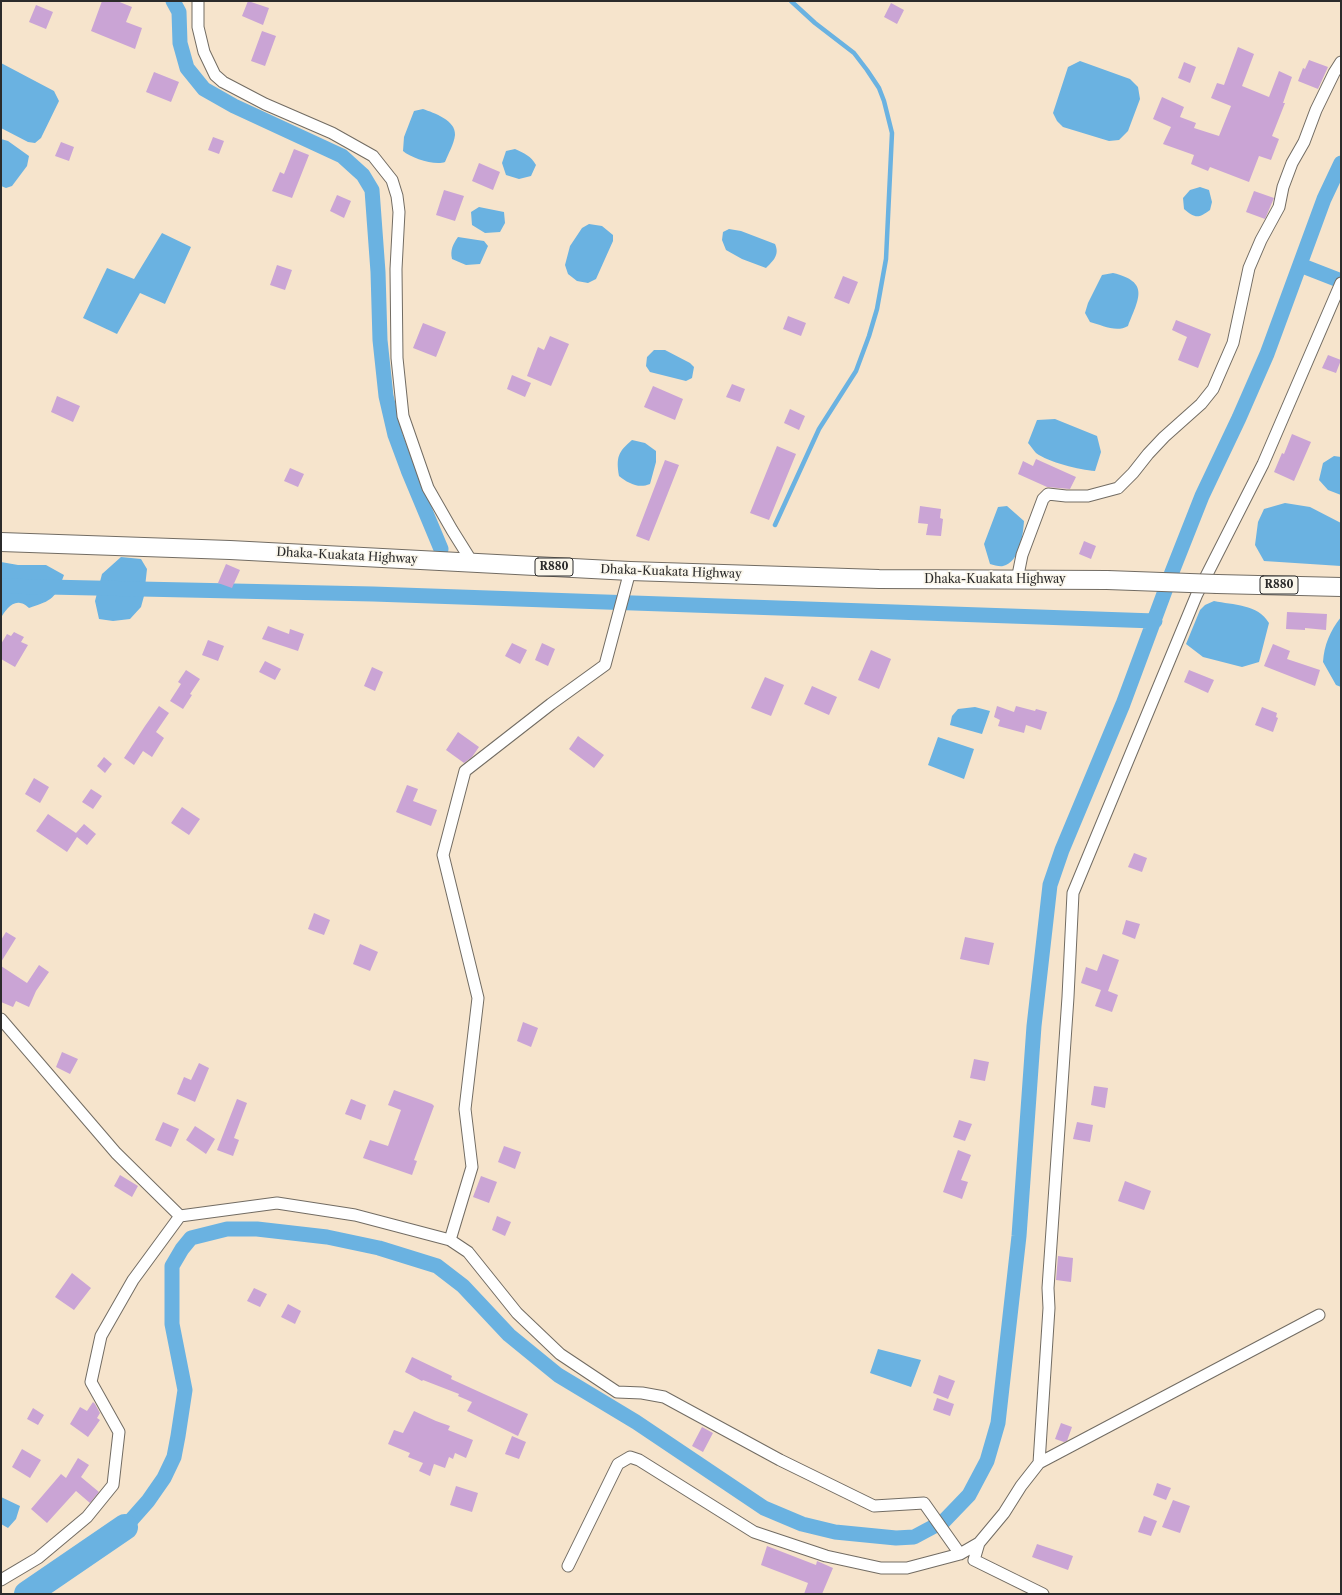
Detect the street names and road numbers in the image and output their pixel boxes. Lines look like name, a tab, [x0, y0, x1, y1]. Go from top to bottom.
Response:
street label: Dhaka-Kuakata Highway	[276, 545, 418, 567]
road number: R880	[535, 558, 573, 576]
street label: Dhaka-Kuakata Highway	[600, 562, 742, 582]
street label: Dhaka-Kuakata Highway	[924, 573, 1066, 587]
road number: R880	[1260, 576, 1298, 594]

